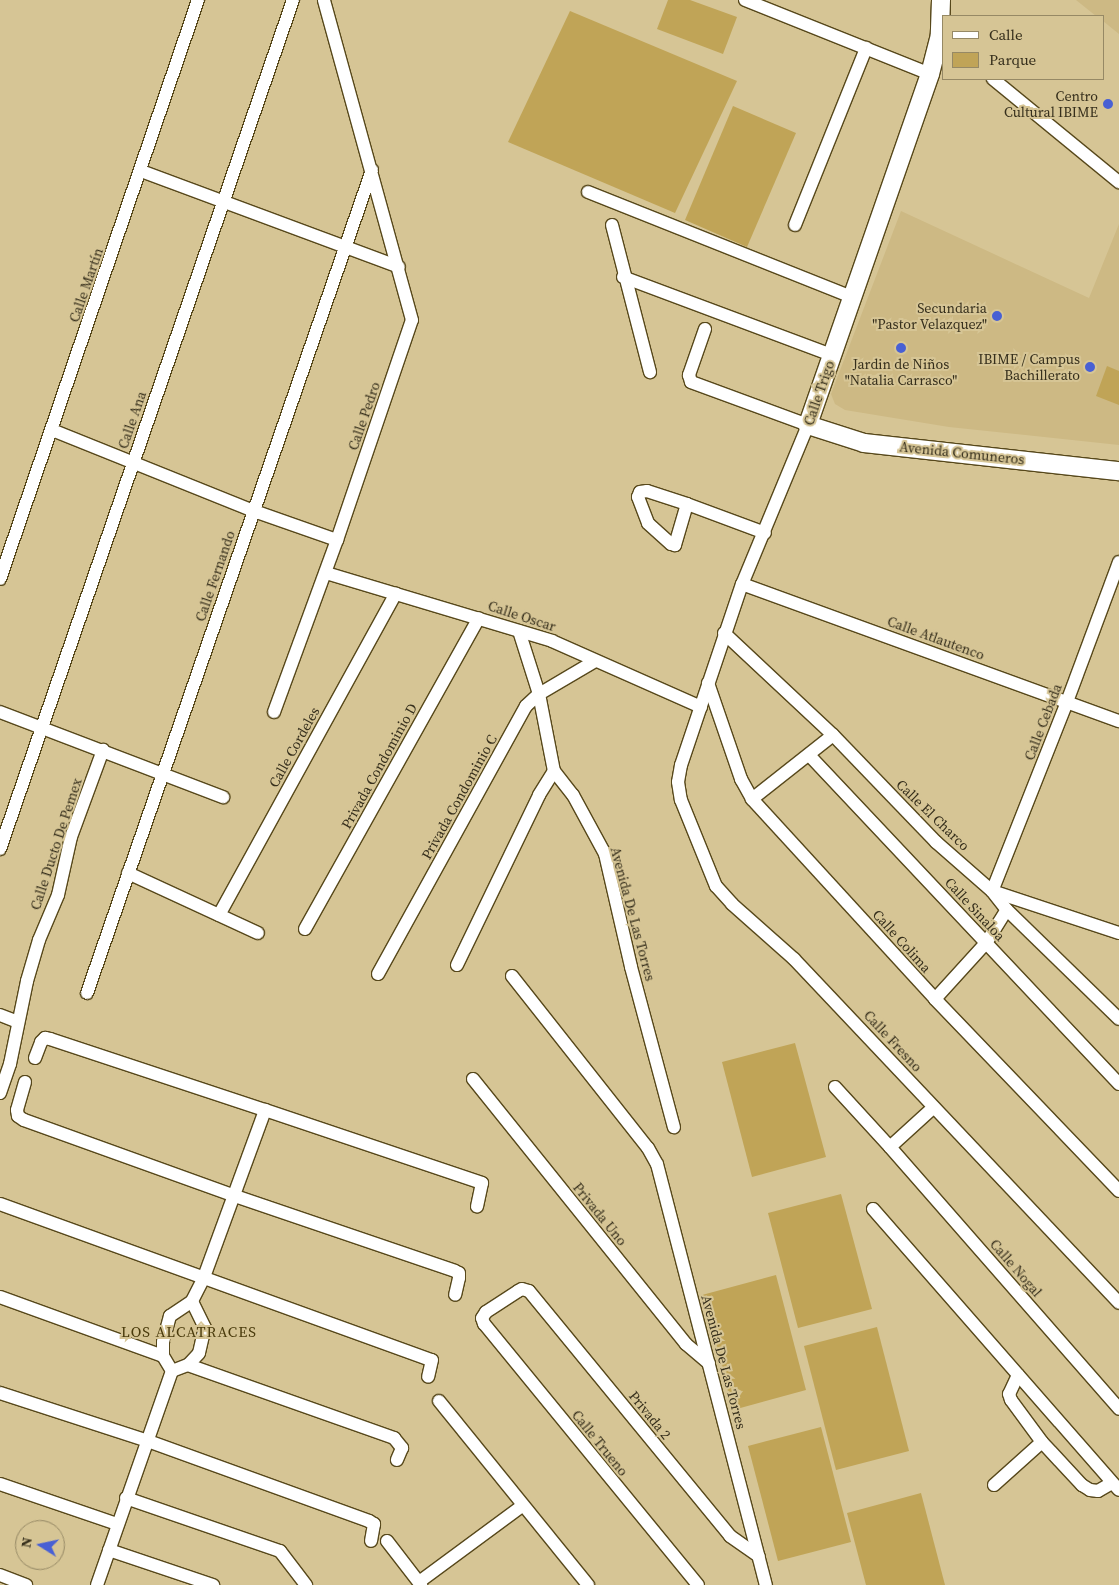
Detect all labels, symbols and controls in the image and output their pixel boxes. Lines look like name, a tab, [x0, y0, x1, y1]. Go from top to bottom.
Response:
legend	[942, 15, 1104, 80]
text: Calle	[989, 24, 1023, 45]
text: Parque	[989, 49, 1036, 70]
place label: Centro Cultural IBIME	[1004, 88, 1098, 120]
marker: Centro Cultural IBIME	[1102, 98, 1114, 110]
street label: Calle Martín	[65, 246, 107, 324]
place label: Secundaria "Pastor Velazquez"	[872, 300, 987, 332]
marker: Secundaria "Pastor Velazquez"	[991, 310, 1003, 322]
marker: Jardin de Niños "Natalia Carrasco"	[895, 342, 907, 354]
place label: IBIME / Campus Bachillerato	[978, 351, 1080, 384]
place label: Jardin de Niños "Natalia Carrasco"	[845, 356, 957, 388]
street label: Calle Trigo	[800, 358, 838, 428]
marker: IBIME / Campus Bachillerato	[1084, 361, 1096, 373]
street label: Calle Pedro	[344, 380, 384, 452]
street label: Calle Ana	[114, 389, 150, 451]
street label: Avenida Comuneros	[899, 438, 1025, 468]
street label: Calle Fernando	[192, 528, 238, 624]
street label: Calle Oscar	[486, 597, 558, 635]
street label: Calle Atlautenco	[885, 613, 987, 663]
street label: Calle Cebada	[1021, 681, 1065, 763]
street label: Privada Condominio D	[337, 700, 421, 832]
street label: Calle Cordeles	[265, 704, 323, 790]
street label: Privada Condominio C	[418, 732, 500, 862]
street label: Calle Ducto De Pemex	[27, 776, 85, 912]
street label: Calle El Charco	[893, 776, 973, 854]
street label: Avenida De Las Torres	[607, 845, 659, 983]
street label: Calle Sinaloa	[941, 874, 1009, 944]
street label: Calle Colima	[869, 906, 935, 976]
street label: Calle Fresno	[860, 1007, 926, 1075]
street label: Privada Uno	[570, 1179, 630, 1249]
street label: Calle Nogal	[986, 1236, 1046, 1300]
street label: Avenida De Las Torres	[698, 1293, 750, 1431]
district label: LOS ALCATRACES	[119, 1323, 259, 1341]
street label: Privada 2	[625, 1388, 675, 1442]
street label: Calle Trueno	[568, 1407, 632, 1479]
north arrow	[15, 1520, 65, 1570]
text: N	[15, 1536, 37, 1549]

